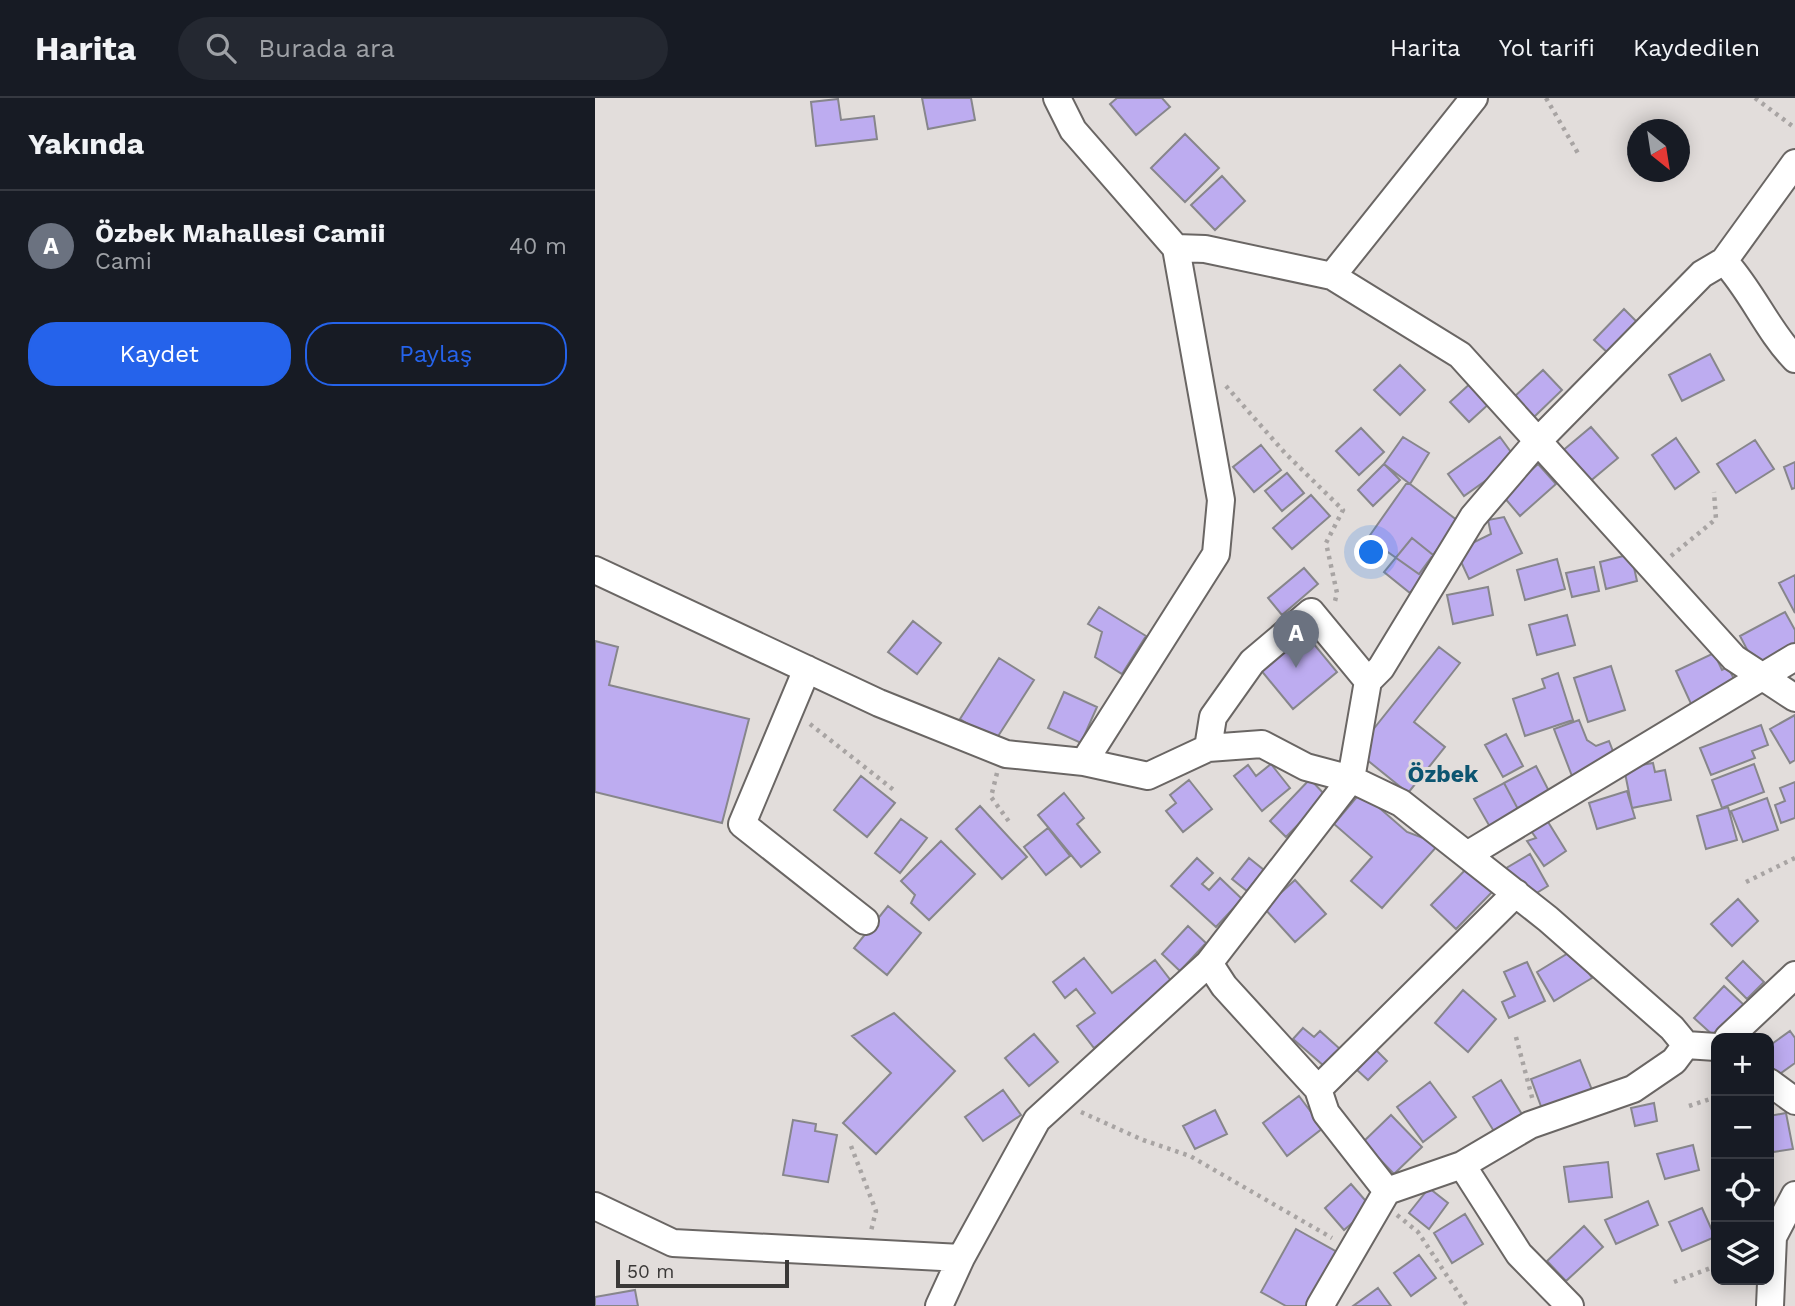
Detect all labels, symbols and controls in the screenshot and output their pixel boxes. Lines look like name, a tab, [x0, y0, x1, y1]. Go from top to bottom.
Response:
search box	[178, 17, 668, 80]
text: Harita	[35, 29, 136, 68]
icon: search	[202, 29, 240, 67]
text: Burada ara	[258, 33, 395, 63]
text: Harita	[1390, 34, 1461, 62]
text: Yol tarifi	[1499, 34, 1595, 62]
text: Kaydedilen	[1633, 34, 1760, 62]
north arrow	[1627, 119, 1690, 182]
text: Yakında	[28, 126, 144, 161]
text: Özbek Mahallesi Camii	[95, 218, 385, 248]
text: A	[43, 233, 59, 260]
text: 40 m	[509, 233, 567, 260]
text: Cami	[95, 248, 152, 275]
button: Kaydet	[28, 322, 291, 386]
button: Paylaş	[305, 322, 567, 386]
your location	[1354, 535, 1388, 569]
pin: A	[1273, 610, 1319, 668]
district label: Özbek	[1408, 761, 1479, 788]
map controls	[1711, 1033, 1774, 1285]
button: +	[1711, 1033, 1774, 1096]
button: −	[1711, 1096, 1774, 1159]
button: locate	[1711, 1159, 1774, 1222]
button: layers	[1711, 1222, 1774, 1285]
scale bar	[616, 1257, 789, 1289]
text: 50 m	[627, 1260, 674, 1283]

